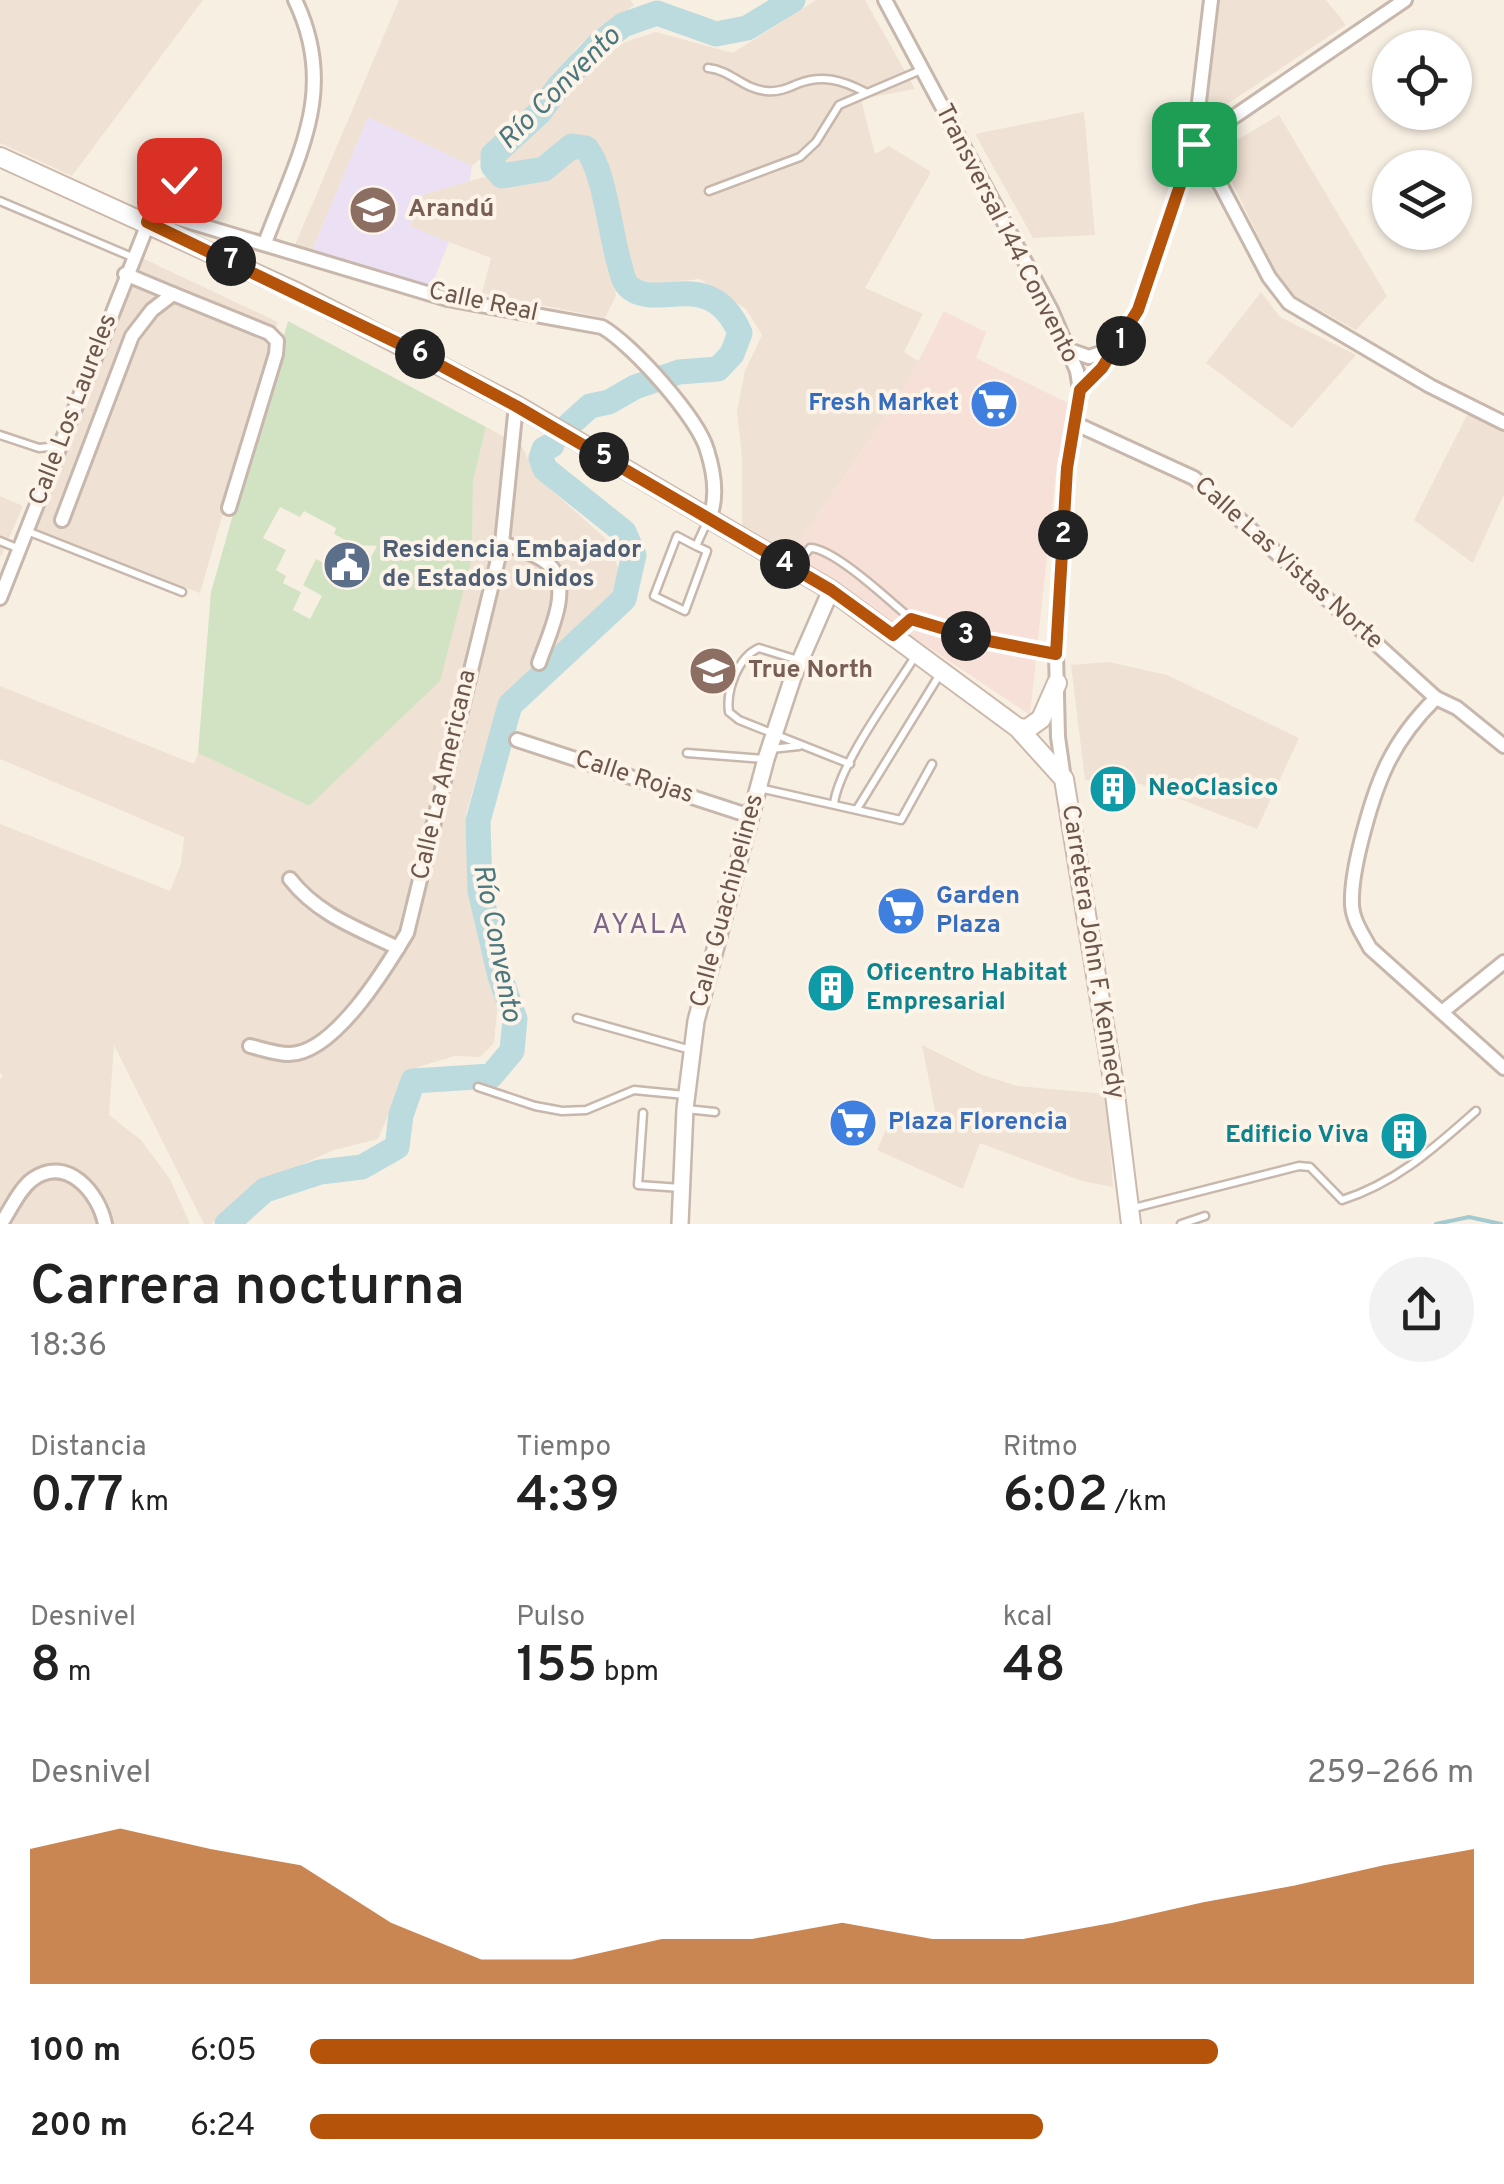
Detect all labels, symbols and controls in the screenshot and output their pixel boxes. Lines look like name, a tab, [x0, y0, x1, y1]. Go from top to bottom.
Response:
water label: Río Convento	[491, 20, 629, 158]
map controls	[1372, 30, 1472, 250]
button: locate	[1372, 30, 1472, 130]
street label: Transversal 144 Convento	[927, 99, 1085, 369]
pin	[1152, 102, 1237, 187]
icon: arrive	[1167, 117, 1222, 172]
pin	[137, 138, 222, 223]
button: layers	[1372, 150, 1472, 250]
icon: check	[152, 153, 207, 208]
school or university icon: Arandú	[347, 184, 399, 236]
place label: Arandú	[408, 194, 494, 226]
pin: 7	[206, 236, 256, 286]
text: 7	[223, 243, 239, 279]
street label: Calle Real	[425, 276, 541, 330]
street label: Calle Los Laureles	[23, 310, 125, 510]
pin: 1	[1096, 316, 1146, 366]
text: 1	[1115, 323, 1127, 359]
pin: 6	[395, 329, 445, 379]
text: 6	[411, 336, 429, 372]
supermarket icon: Fresh Market	[968, 378, 1020, 430]
place label: Fresh Market	[808, 388, 959, 420]
pin: 5	[579, 432, 629, 482]
text: 5	[595, 439, 613, 475]
street label: Calle Las Vistas Norte	[1187, 471, 1389, 657]
pin: 2	[1038, 510, 1088, 560]
text: 2	[1054, 517, 1072, 553]
place label: Residencia Embajador de Estados Unidos	[382, 535, 642, 596]
public building icon: Residencia Embajador de Estados Unidos	[321, 539, 373, 591]
pin: 4	[760, 539, 810, 589]
text: 4	[776, 546, 794, 582]
pin: 3	[941, 611, 991, 661]
text: 3	[958, 618, 974, 654]
school or university icon: True North	[687, 645, 739, 697]
place label: True North	[748, 655, 873, 687]
street label: Calle La Americana	[405, 667, 485, 883]
street label: Calle Rojas	[571, 744, 697, 812]
building icon: NeoClasico	[1087, 763, 1139, 815]
place label: NeoClasico	[1148, 773, 1278, 805]
street label: Calle Guachipelines	[684, 791, 772, 1011]
street label: Carretera John F. Kennedy	[1053, 803, 1131, 1101]
water label: Río Convento	[463, 861, 529, 1025]
place label: Garden Plaza	[936, 881, 1020, 942]
supermarket icon: Garden Plaza	[875, 885, 927, 937]
district label: AYALA	[592, 908, 690, 944]
place label: Oficentro Habitat Empresarial	[866, 958, 1068, 1019]
building icon: Oficentro Habitat Empresarial	[805, 962, 857, 1014]
supermarket icon: Plaza Florencia	[827, 1097, 879, 1149]
place label: Plaza Florencia	[888, 1107, 1068, 1139]
building icon: Edificio Viva	[1378, 1110, 1430, 1162]
place label: Edificio Viva	[1225, 1120, 1369, 1152]
text: Carrera nocturna	[30, 1254, 465, 1324]
button: share	[1369, 1257, 1474, 1362]
text: 18:36	[30, 1327, 107, 1367]
text: Distancia	[30, 1430, 146, 1466]
text: Tiempo	[516, 1430, 611, 1466]
text: Ritmo	[1003, 1430, 1078, 1466]
text: 0.77	[30, 1466, 124, 1529]
text: 4:39	[516, 1466, 620, 1529]
text: 6:02	[1003, 1466, 1108, 1529]
text: km	[124, 1485, 169, 1521]
text: /km	[1108, 1485, 1167, 1521]
text: Desnivel	[30, 1600, 136, 1636]
text: Pulso	[516, 1600, 585, 1636]
text: kcal	[1003, 1600, 1052, 1636]
text: 8	[30, 1636, 61, 1699]
text: 155	[516, 1636, 597, 1699]
text: 48	[1003, 1636, 1066, 1699]
text: m	[61, 1655, 91, 1691]
text: bpm	[597, 1655, 659, 1691]
text: Desnivel	[30, 1754, 151, 1794]
text: 259–266 m	[1307, 1754, 1474, 1794]
text: 100 m	[30, 2032, 121, 2072]
text: 6:05	[190, 2032, 257, 2072]
text: 200 m	[30, 2107, 128, 2147]
text: 6:24	[190, 2107, 255, 2147]

